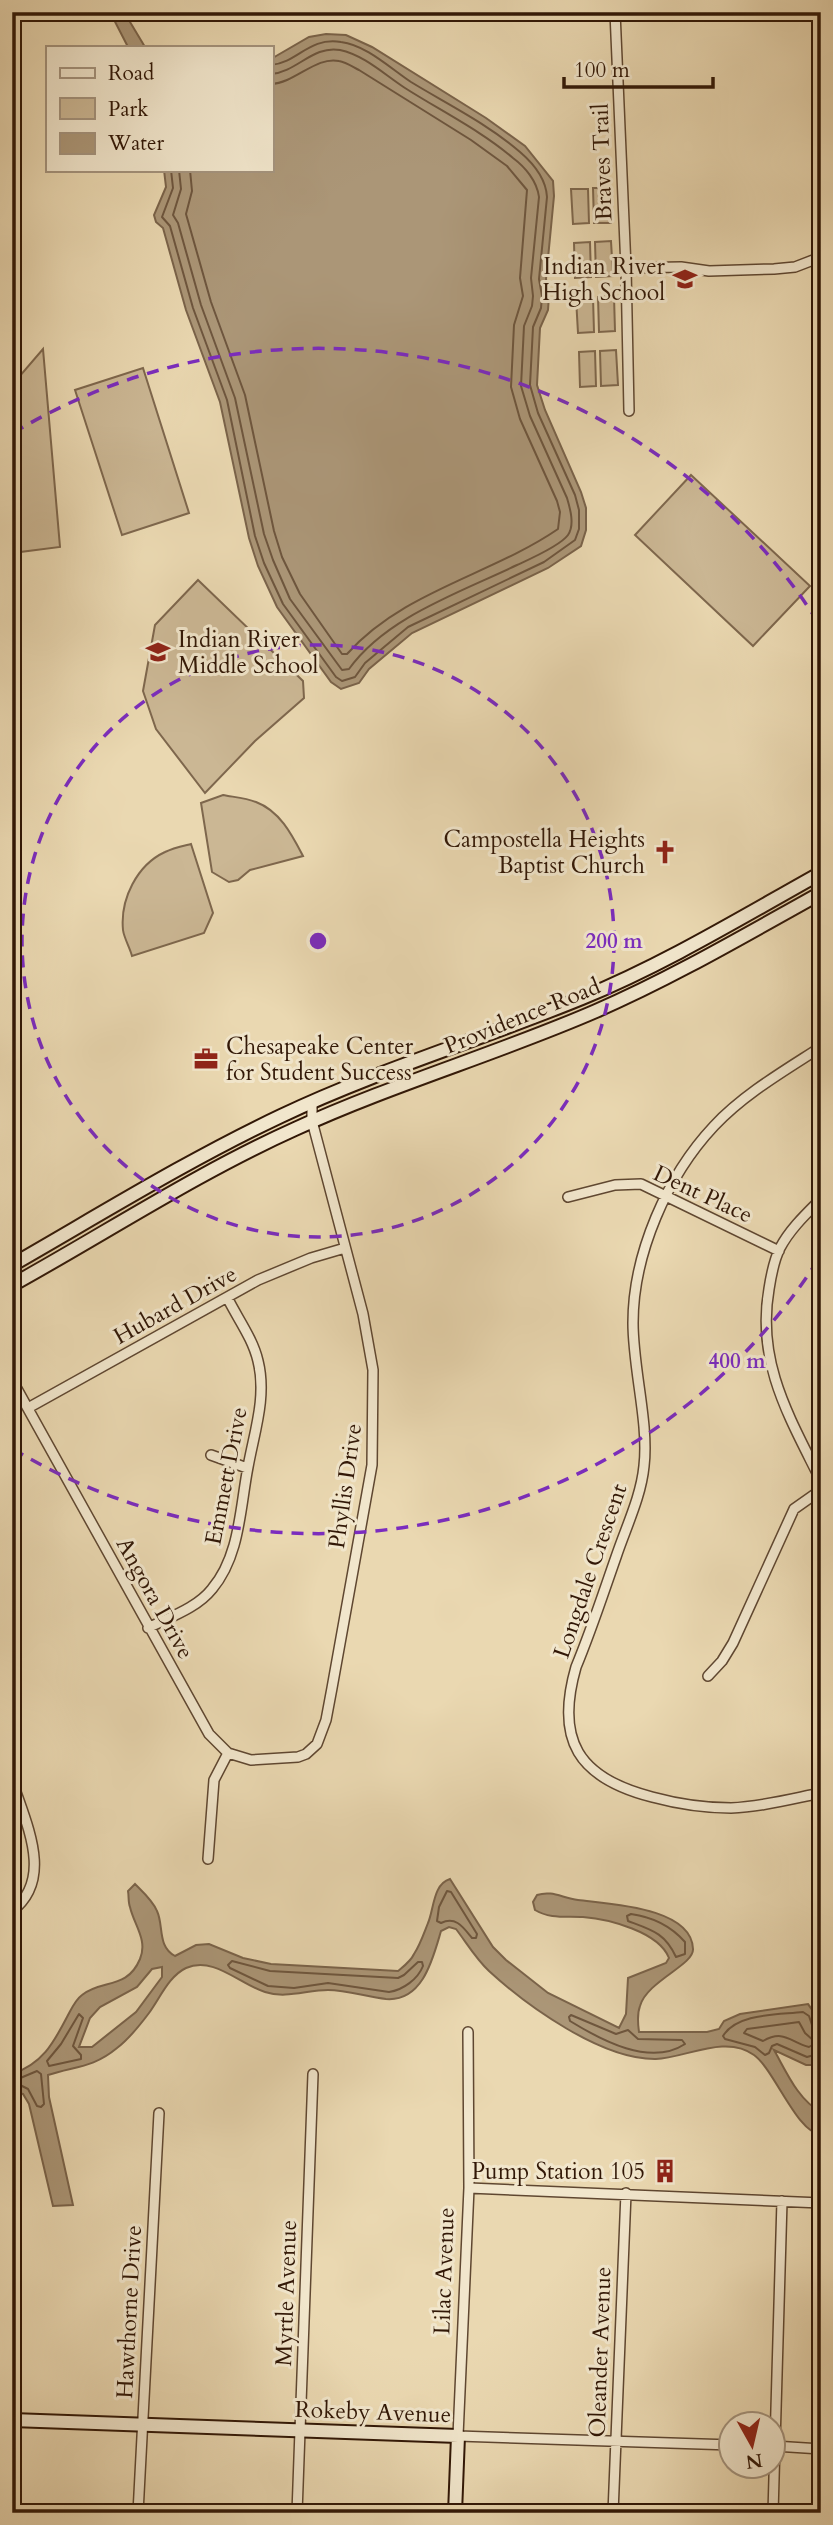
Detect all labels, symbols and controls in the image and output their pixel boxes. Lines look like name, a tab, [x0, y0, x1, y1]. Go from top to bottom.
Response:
legend	[46, 46, 273, 172]
scale bar	[564, 46, 712, 90]
text: 100 m	[574, 56, 630, 85]
text: Road	[108, 59, 154, 88]
text: Park	[108, 95, 149, 124]
street label: Braves Trail	[584, 103, 620, 221]
text: Water	[107, 129, 164, 158]
place label: Indian River High School	[542, 251, 666, 308]
school or university icon: Indian River High School	[671, 265, 699, 293]
place label: Indian River Middle School	[178, 624, 319, 681]
school or university icon: Indian River Middle School	[144, 638, 172, 666]
place label: Campostella Heights Baptist Church	[444, 824, 645, 881]
church icon: Campostella Heights Baptist Church	[651, 838, 679, 866]
text: 200 m	[585, 927, 643, 956]
centre of rings	[306, 929, 330, 953]
street label: Providence Road	[439, 970, 605, 1061]
place label: Chesapeake Center for Student Success	[226, 1031, 414, 1088]
office icon: Chesapeake Center for Student Success	[192, 1045, 220, 1073]
street label: Dent Place	[648, 1158, 758, 1230]
street label: Hubard Drive	[108, 1258, 242, 1352]
text: 400 m	[708, 1347, 766, 1376]
street label: Emmett Drive	[197, 1404, 255, 1548]
street label: Phyllis Drive	[321, 1421, 369, 1551]
street label: Longdale Crescent	[546, 1480, 634, 1662]
street label: Angora Drive	[109, 1531, 201, 1665]
place label: Pump Station 105	[471, 2156, 645, 2187]
building icon: Pump Station 105	[651, 2157, 679, 2185]
street label: Lilac Avenue	[426, 2207, 462, 2335]
street label: Myrtle Avenue	[268, 2219, 304, 2367]
street label: Hawthorne Drive	[109, 2224, 149, 2400]
street label: Oleander Avenue	[582, 2266, 618, 2438]
street label: Rokeby Avenue	[294, 2394, 452, 2430]
north arrow	[718, 2410, 788, 2480]
text: N	[744, 2447, 764, 2475]

